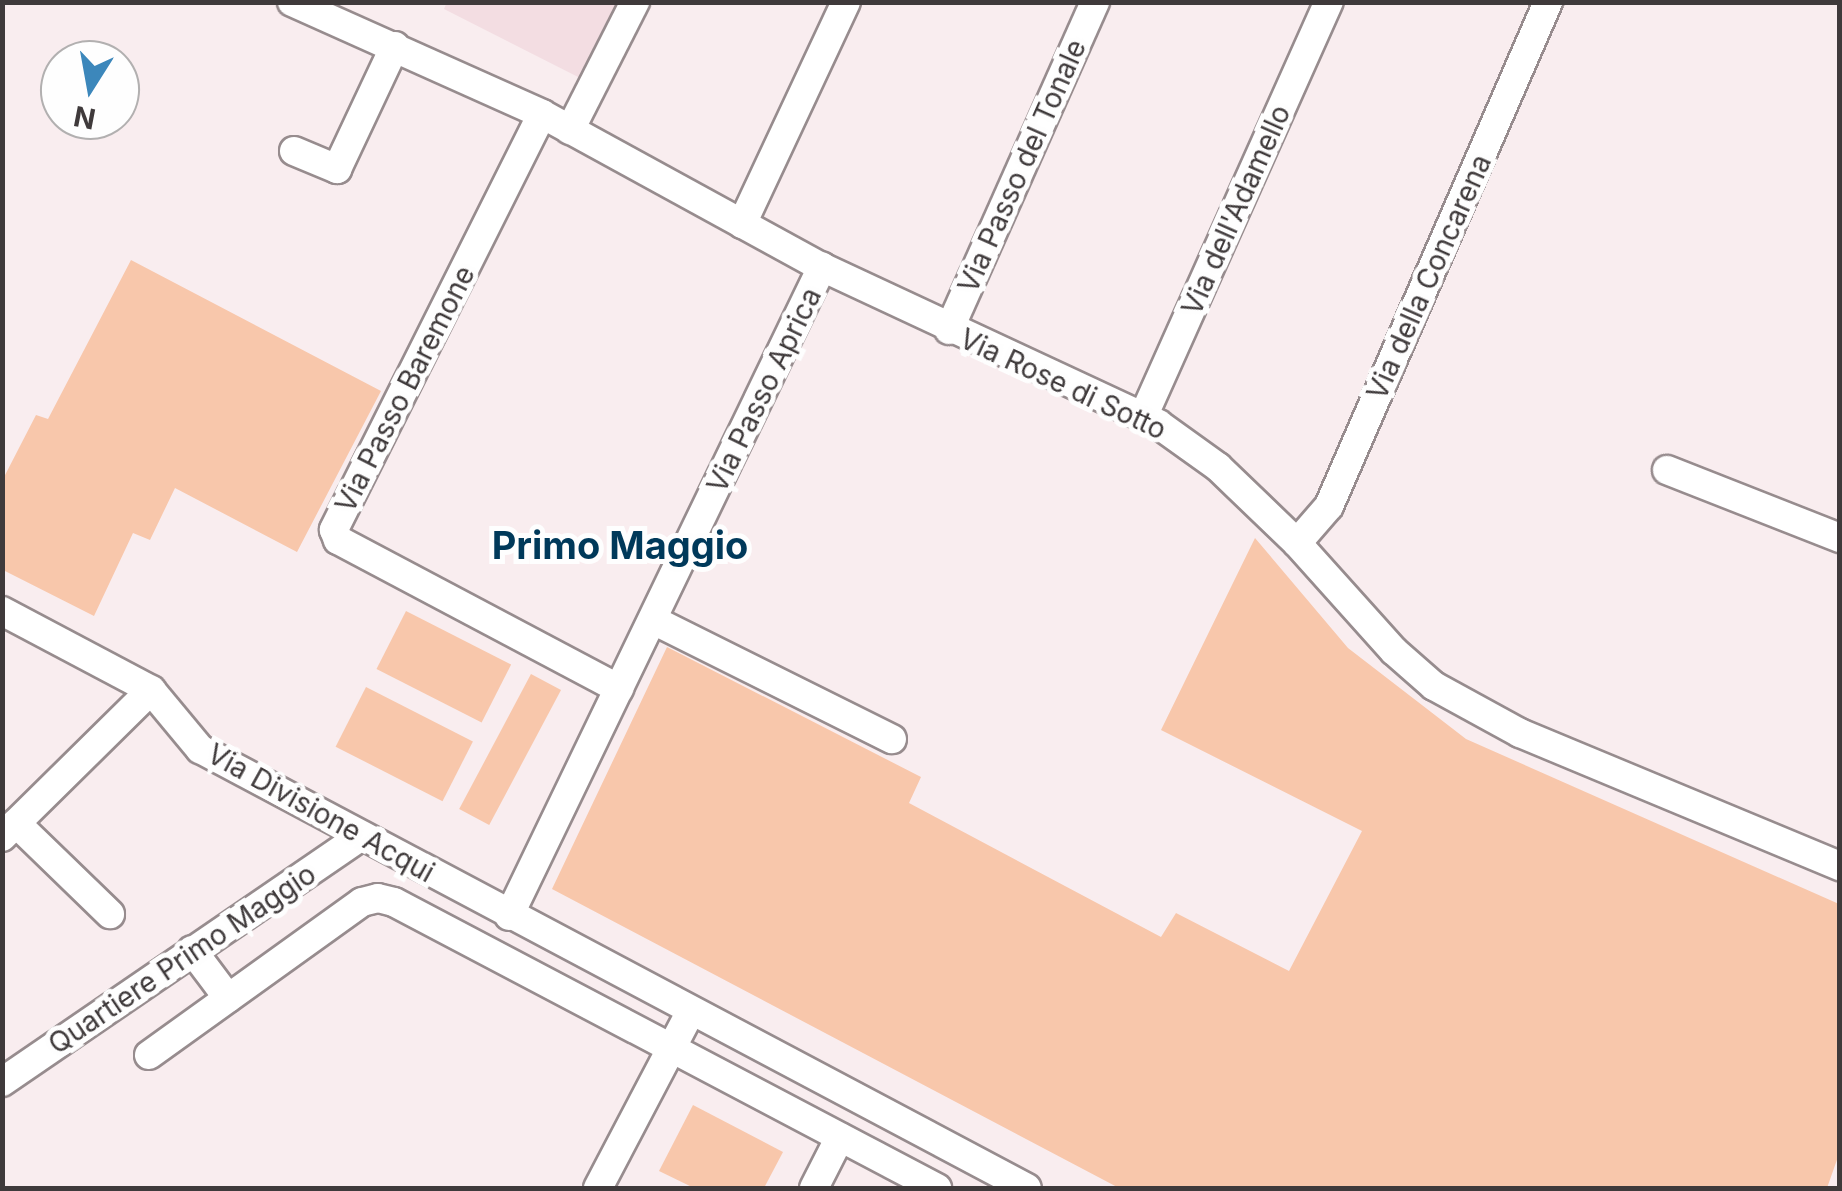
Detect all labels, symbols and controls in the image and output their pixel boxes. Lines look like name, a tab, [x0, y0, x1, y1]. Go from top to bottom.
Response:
street label: Via Passo del Tonale	[951, 34, 1093, 298]
north arrow	[40, 40, 140, 140]
text: N	[71, 99, 98, 136]
street label: Via dell'Adamello	[1175, 100, 1297, 320]
street label: Via della Concarena	[1360, 149, 1498, 405]
street label: Via Passo Baremone	[328, 260, 482, 518]
street label: Via Passo Aprica	[700, 282, 828, 498]
street label: Via Rose di Sotto	[954, 321, 1172, 447]
district label: Primo Maggio	[492, 523, 748, 569]
street label: Via Divisione Acqui	[202, 737, 440, 889]
street label: Quartiere Primo Maggio	[42, 857, 322, 1061]

